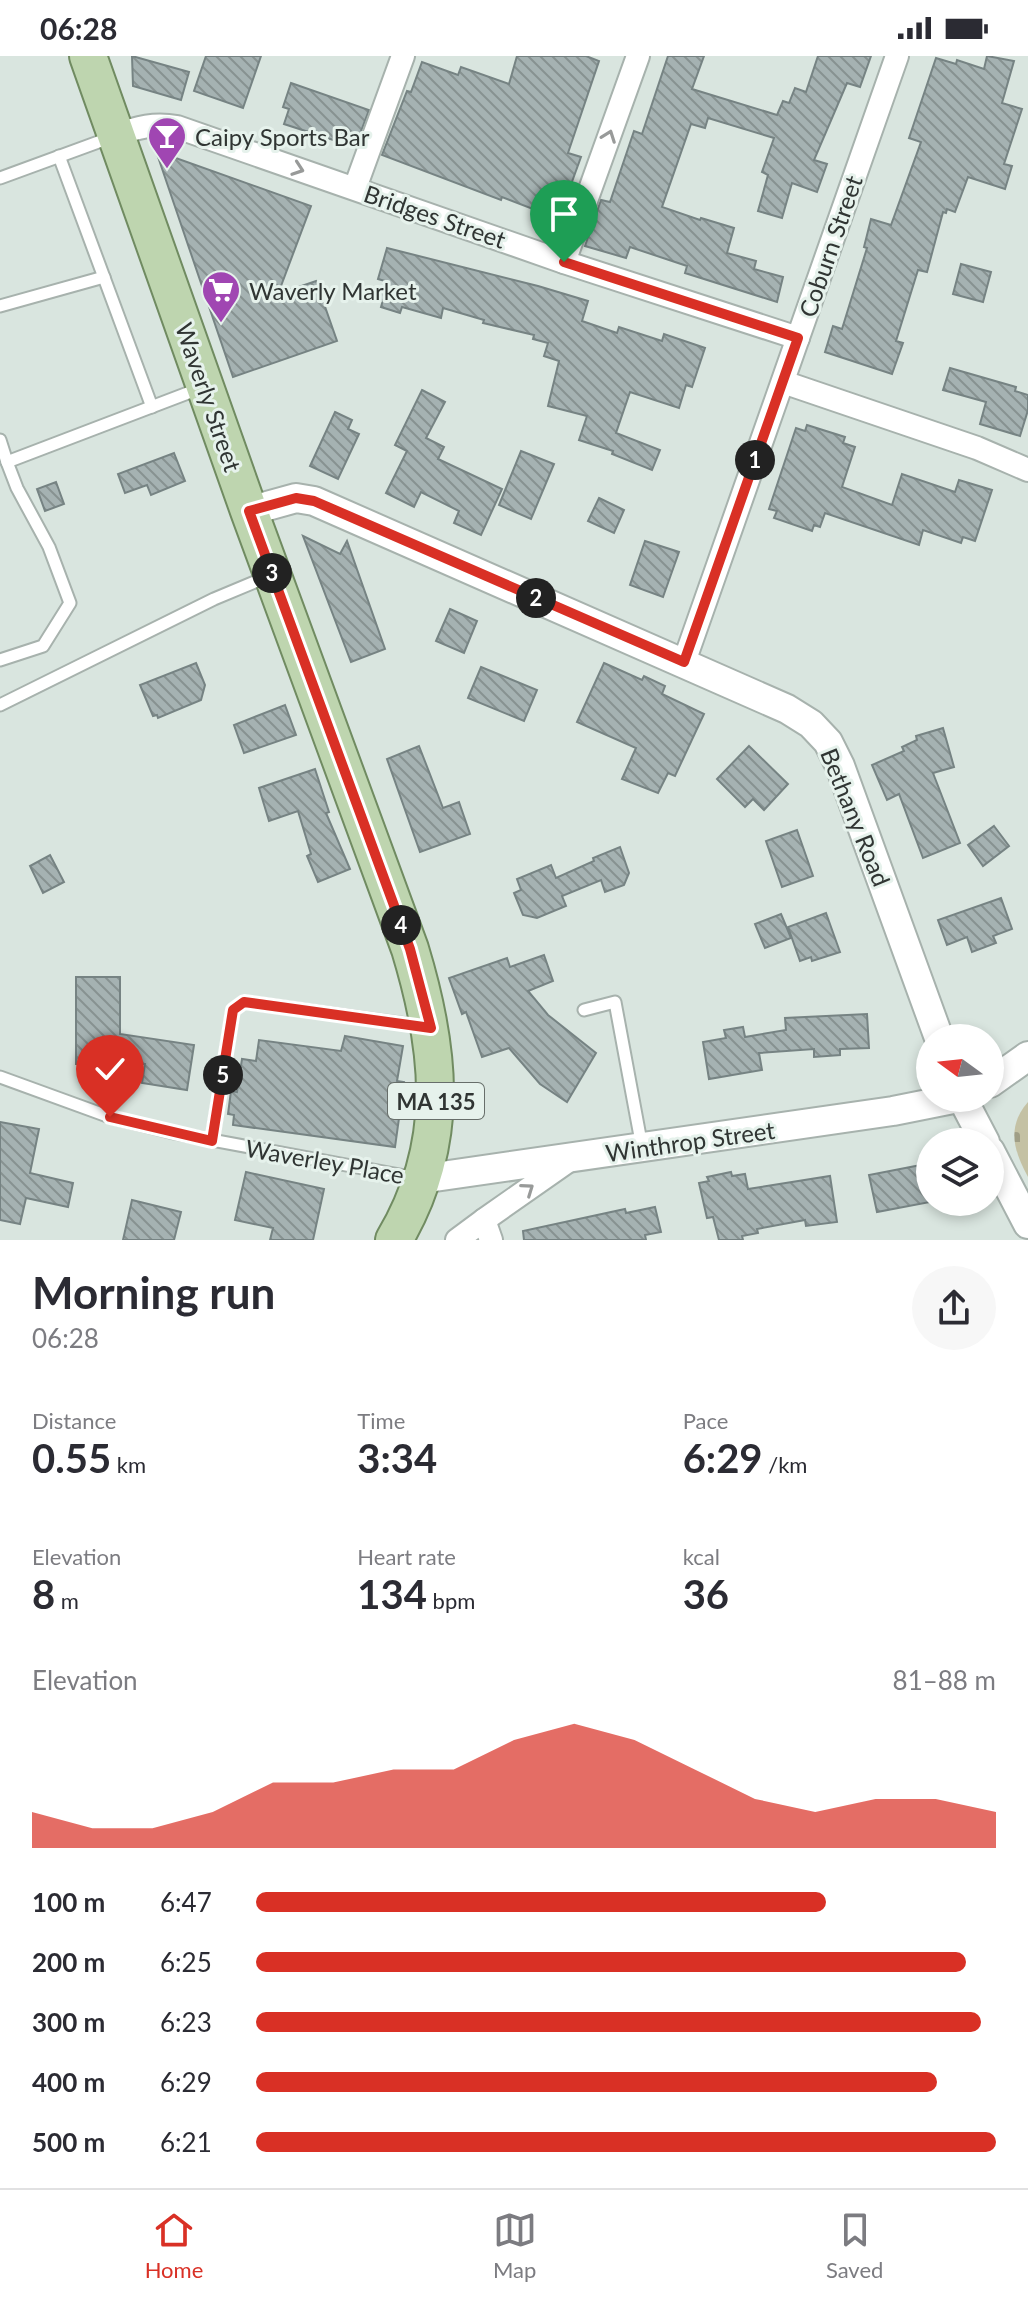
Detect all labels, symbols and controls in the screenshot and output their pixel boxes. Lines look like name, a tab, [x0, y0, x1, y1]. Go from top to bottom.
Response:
text: 06:28	[40, 10, 117, 46]
bar icon: Caipy Sports Bar	[146, 115, 188, 170]
place label: Caipy Sports Bar	[195, 122, 370, 151]
one-way arrow	[600, 130, 616, 144]
one-way arrow	[290, 159, 304, 175]
street label: Coburn Street	[792, 171, 868, 321]
street label: Bridges Street	[360, 178, 510, 254]
pin	[530, 180, 598, 262]
icon: arrive	[542, 192, 586, 236]
supermarket icon: Waverly Market	[200, 269, 242, 324]
place label: Waverly Market	[249, 276, 417, 305]
street label: Waverly Street	[170, 319, 248, 476]
pin: 1	[735, 440, 775, 480]
text: 1	[749, 446, 761, 473]
pin: 3	[252, 553, 292, 593]
text: 3	[266, 559, 278, 586]
pin: 2	[516, 578, 556, 618]
text: 2	[530, 584, 542, 611]
street label: Bethany Road	[815, 744, 897, 890]
pin: 4	[381, 905, 421, 945]
text: 4	[395, 911, 407, 938]
north arrow	[916, 1024, 1004, 1112]
map controls	[916, 1024, 1004, 1216]
pin	[76, 1035, 144, 1117]
icon: check	[88, 1047, 132, 1091]
pin: 5	[203, 1055, 243, 1095]
text: 5	[217, 1061, 229, 1088]
road number: MA 135	[388, 1083, 484, 1119]
street label: Winthrop Street	[604, 1115, 777, 1167]
button: layers	[916, 1128, 1004, 1216]
street label: Waverley Place	[243, 1133, 407, 1189]
one-way arrow	[520, 1184, 534, 1199]
text: Morning run	[32, 1266, 275, 1318]
button: share	[912, 1266, 996, 1350]
text: 06:28	[32, 1322, 99, 1354]
text: Distance	[32, 1407, 116, 1434]
text: Time	[357, 1407, 405, 1434]
text: Pace	[683, 1407, 728, 1434]
text: 0.55	[32, 1434, 111, 1482]
text: 3:34	[357, 1434, 437, 1482]
text: 6:29	[683, 1434, 763, 1482]
text: km	[111, 1451, 146, 1478]
text: /km	[763, 1451, 807, 1478]
text: Elevation	[32, 1543, 121, 1570]
text: Heart rate	[357, 1543, 456, 1570]
text: kcal	[683, 1543, 720, 1570]
text: 8	[32, 1570, 55, 1618]
text: 134	[357, 1570, 427, 1618]
text: 36	[683, 1570, 729, 1618]
text: m	[55, 1587, 79, 1614]
text: bpm	[427, 1587, 475, 1614]
text: Elevation	[32, 1664, 138, 1696]
text: 81–88 m	[893, 1664, 996, 1696]
text: 100 m	[32, 1886, 105, 1918]
text: 6:47	[160, 1886, 212, 1918]
text: 200 m	[32, 1946, 105, 1978]
text: 6:25	[160, 1946, 212, 1978]
text: 300 m	[32, 2006, 105, 2038]
text: 6:23	[160, 2006, 212, 2038]
text: 400 m	[32, 2066, 105, 2098]
text: 6:29	[160, 2066, 212, 2098]
text: 500 m	[32, 2126, 105, 2158]
text: 6:21	[160, 2126, 212, 2158]
tab: Home	[145, 2208, 203, 2283]
tab: Map	[493, 2208, 537, 2283]
tab: Saved	[826, 2208, 883, 2283]

